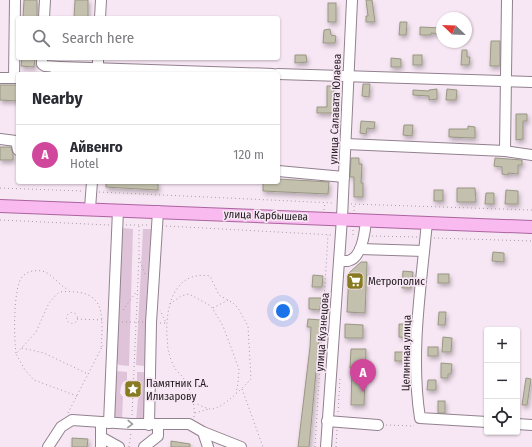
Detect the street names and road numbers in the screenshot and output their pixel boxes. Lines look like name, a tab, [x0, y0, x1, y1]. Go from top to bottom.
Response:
street label: улица Салавата Юлаева	[327, 53, 344, 165]
street label: улица Карбышева	[224, 208, 308, 223]
street label: улица Кузнецова	[313, 292, 332, 372]
street label: Целинная улица	[399, 315, 414, 391]

